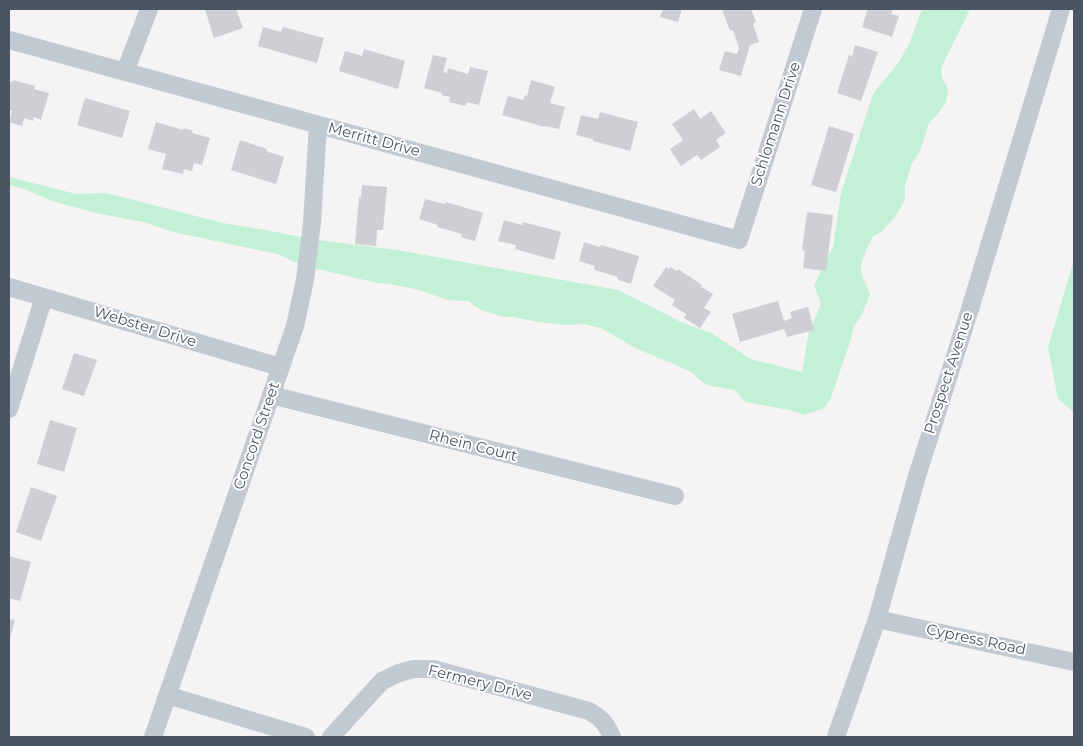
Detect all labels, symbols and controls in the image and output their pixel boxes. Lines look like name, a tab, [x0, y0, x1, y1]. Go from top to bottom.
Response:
street label: Schlomann Drive	[747, 60, 805, 188]
street label: Merritt Drive	[326, 119, 422, 161]
street label: Webster Drive	[91, 303, 199, 351]
street label: Prospect Avenue	[921, 310, 977, 436]
street label: Concord Street	[230, 380, 284, 492]
street label: Rhein Court	[427, 426, 519, 466]
street label: Cypress Road	[924, 621, 1028, 659]
street label: Fermery Drive	[426, 661, 534, 705]

